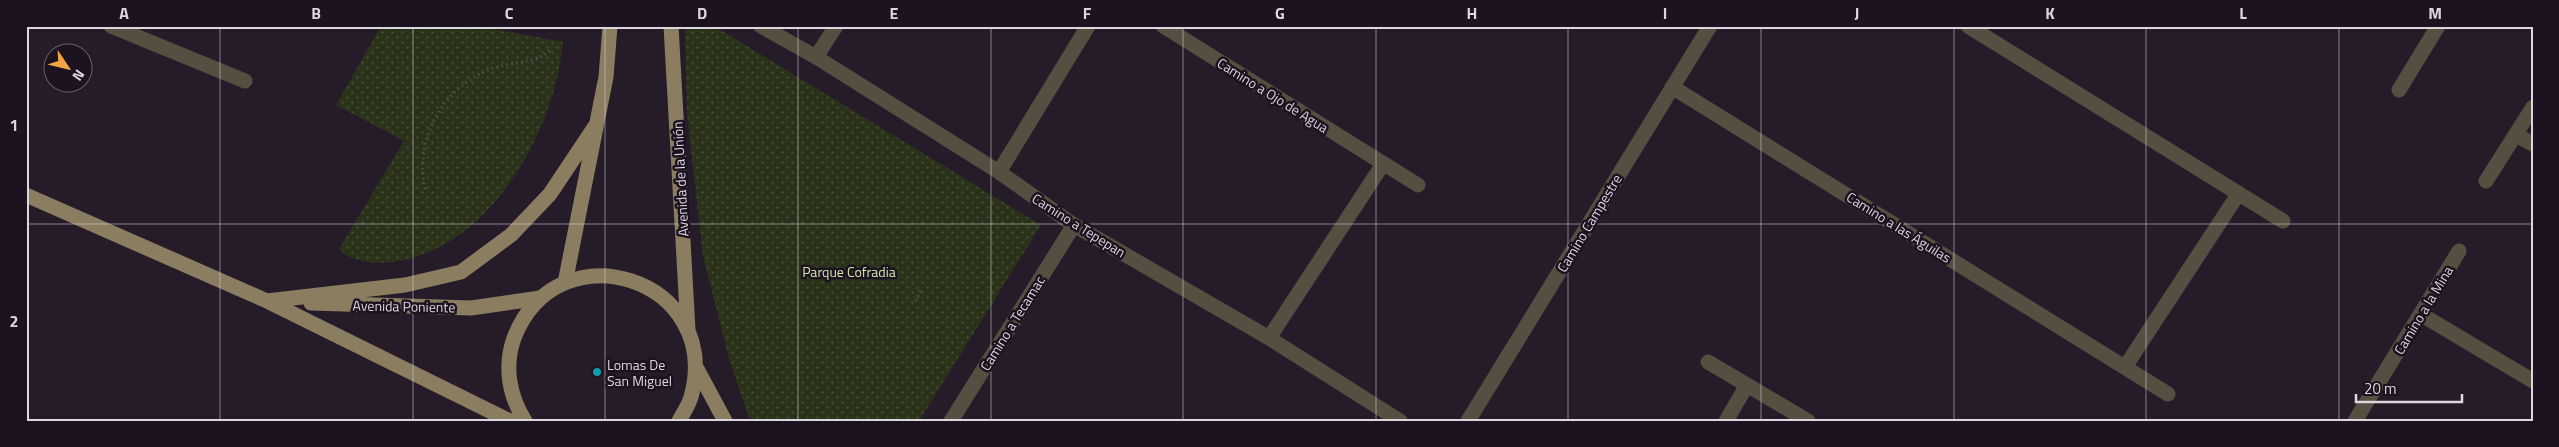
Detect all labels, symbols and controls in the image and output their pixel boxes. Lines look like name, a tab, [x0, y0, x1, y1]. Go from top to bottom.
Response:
text: A	[119, 1, 129, 25]
text: B	[311, 1, 321, 25]
text: C	[505, 1, 514, 25]
text: D	[697, 1, 707, 25]
text: E	[890, 1, 899, 25]
text: F	[1083, 1, 1092, 25]
text: G	[1275, 1, 1285, 25]
text: H	[1467, 1, 1477, 25]
text: I	[1663, 1, 1667, 25]
text: J	[1855, 1, 1859, 25]
text: K	[2045, 1, 2055, 25]
text: L	[2239, 1, 2247, 25]
text: M	[2428, 1, 2442, 25]
north arrow	[42, 42, 92, 92]
street label: Camino a Ojo de Agua	[1213, 52, 1333, 138]
text: N	[68, 66, 90, 86]
text: 1	[10, 113, 18, 137]
street label: Avenida de la Unión	[666, 121, 694, 237]
street label: Camino Campestre	[1551, 170, 1627, 276]
street label: Camino a las Águilas	[1843, 186, 1955, 268]
street label: Camino a Tepepan	[1028, 188, 1130, 262]
park label: Parque Cofradia	[802, 261, 896, 282]
street label: Camino a la Mina	[2388, 262, 2458, 358]
street label: Camino a Tecamac	[974, 271, 1050, 375]
street label: Avenida Poniente	[353, 295, 455, 317]
text: 2	[10, 309, 18, 333]
place label: Lomas De San Miguel	[607, 354, 672, 391]
marker: Lomas De San Miguel	[591, 366, 603, 378]
scale bar	[2356, 372, 2463, 404]
text: 20 m	[2364, 377, 2397, 400]

